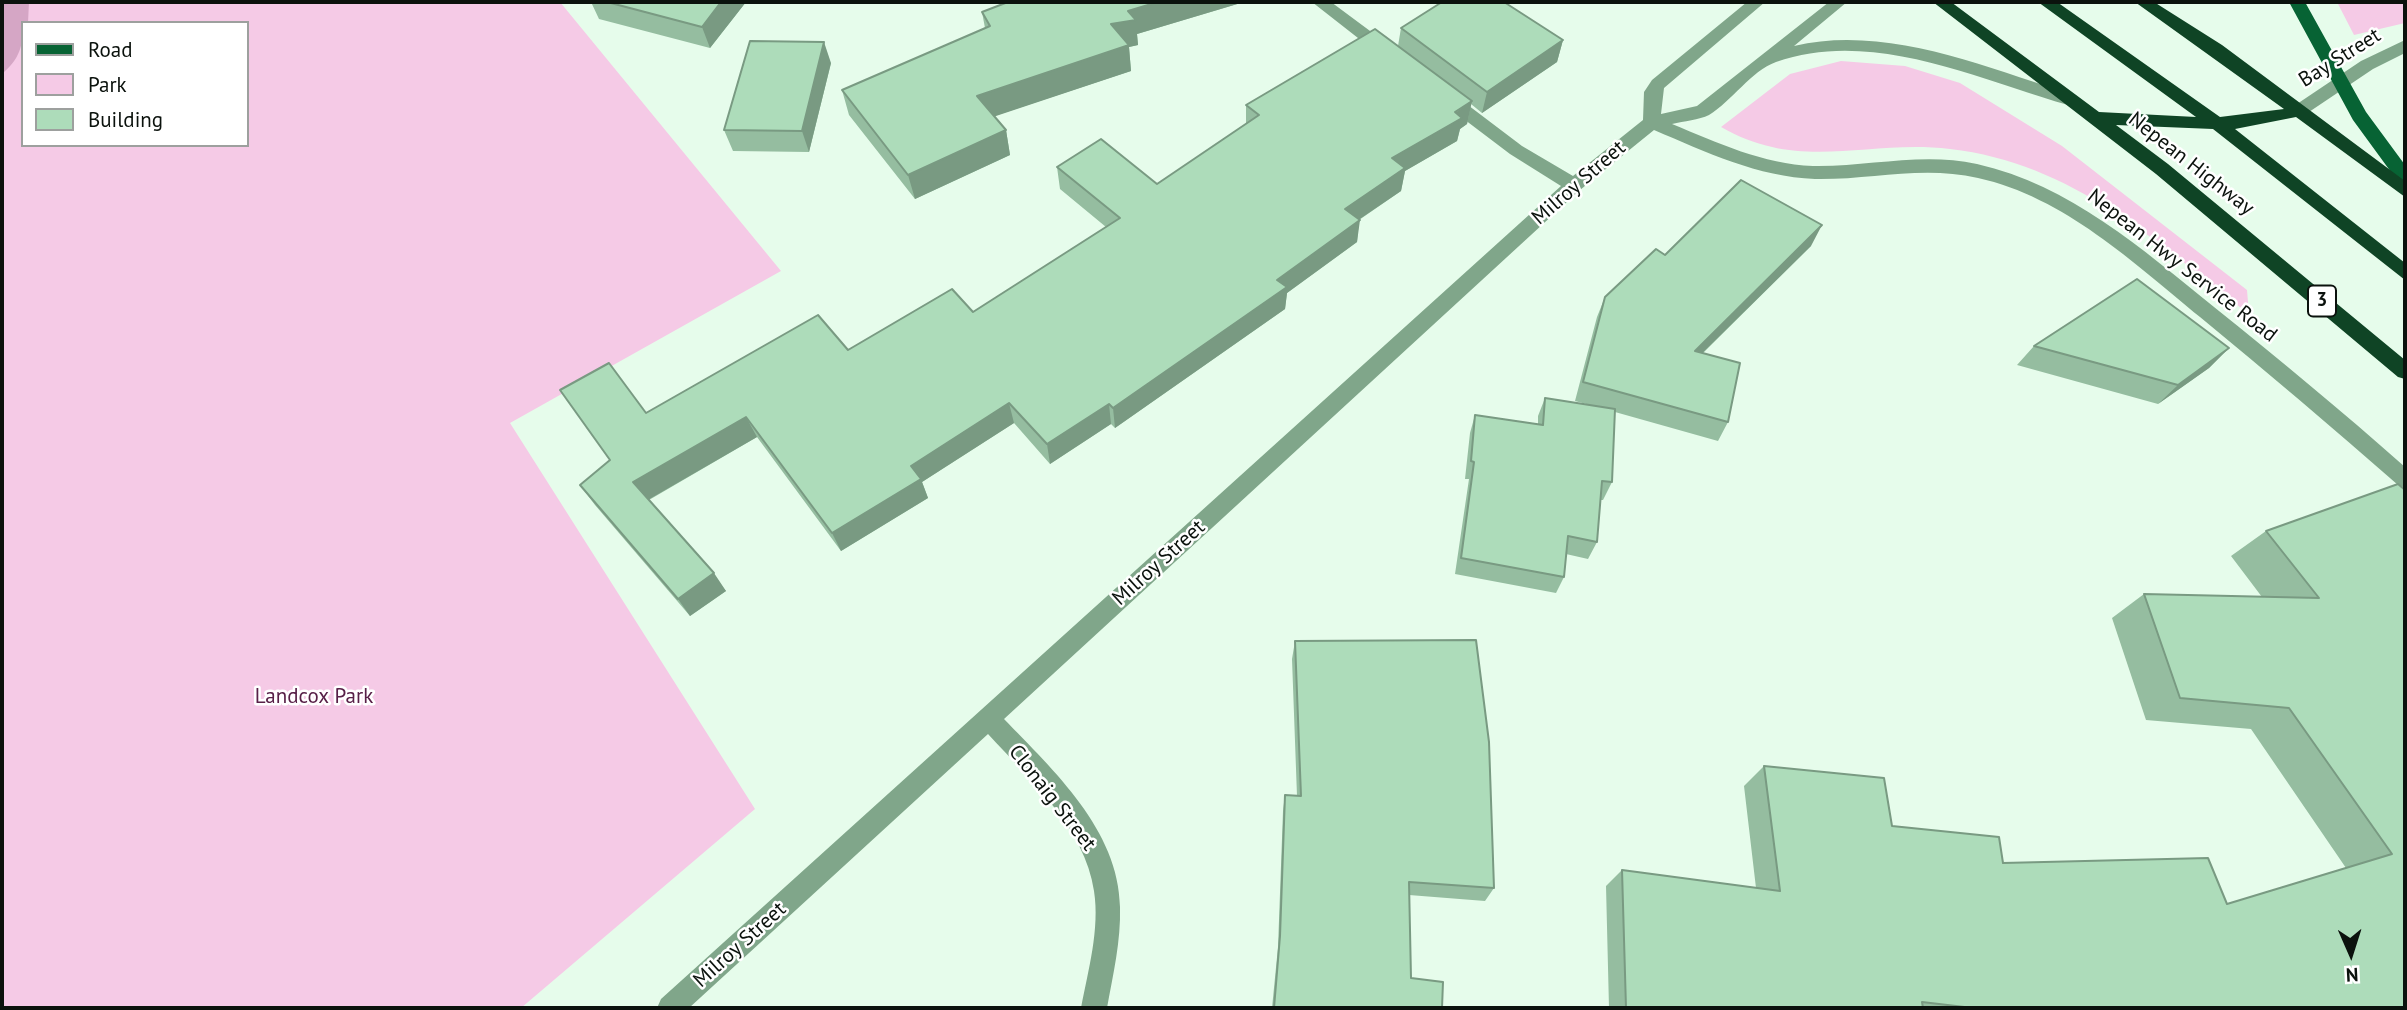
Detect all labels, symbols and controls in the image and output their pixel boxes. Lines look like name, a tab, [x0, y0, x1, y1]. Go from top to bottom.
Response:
legend	[21, 21, 248, 147]
street label: Bay Street	[2294, 23, 2386, 93]
text: Road	[88, 36, 132, 63]
text: Park	[88, 71, 127, 98]
text: Building	[88, 106, 163, 133]
street label: Nepean Highway	[2123, 107, 2259, 221]
street label: Milroy Street	[1527, 136, 1631, 230]
street label: Nepean Hwy Service Road	[2082, 184, 2282, 348]
road number: 3	[2308, 286, 2336, 316]
street label: Milroy Street	[1108, 515, 1210, 611]
park label: Landcox Park	[255, 684, 373, 710]
street label: Clonaig Street	[1003, 740, 1101, 856]
street label: Milroy Street	[689, 897, 791, 993]
north arrow	[2316, 919, 2386, 989]
text: N	[2345, 963, 2359, 987]

